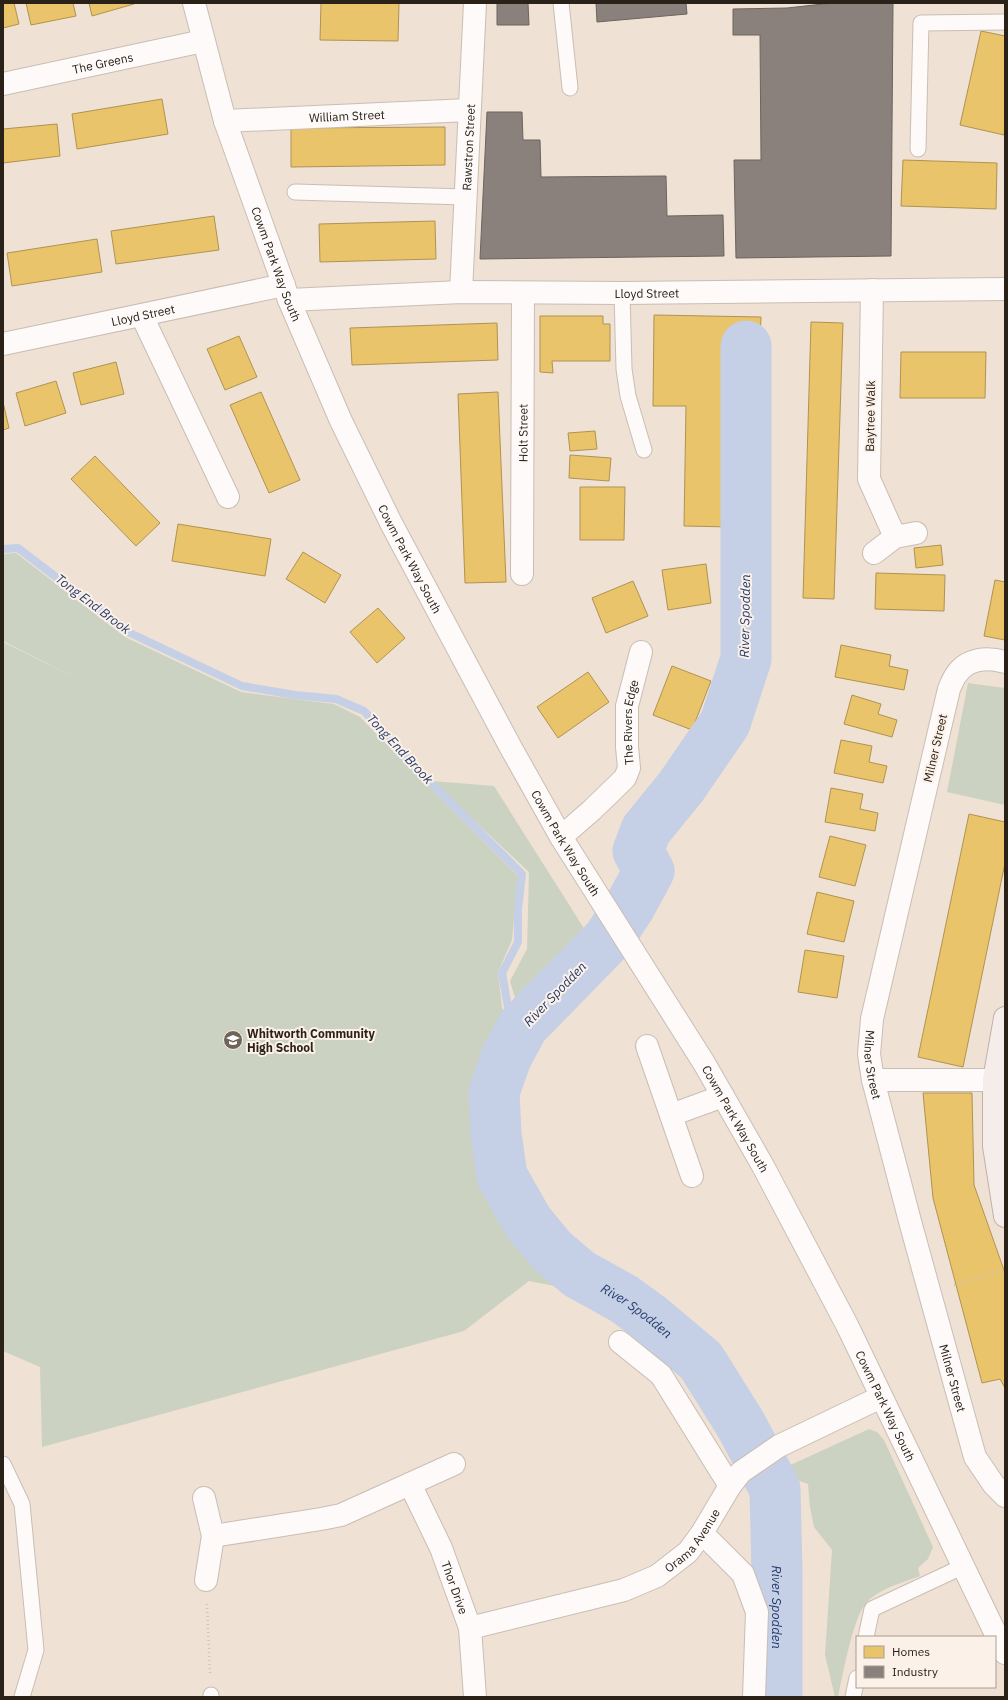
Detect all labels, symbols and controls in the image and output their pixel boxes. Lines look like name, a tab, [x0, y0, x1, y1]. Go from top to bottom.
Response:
street label: The Greens	[71, 49, 135, 76]
street label: Rawstron Street	[458, 103, 478, 191]
street label: William Street	[309, 106, 385, 125]
street label: Cowm Park Way South	[249, 205, 305, 324]
street label: Lloyd Street	[614, 285, 679, 301]
street label: Lloyd Street	[110, 301, 176, 329]
street label: Baytree Walk	[862, 380, 878, 452]
street label: Holt Street	[515, 404, 530, 462]
street label: Cowm Park Way South	[375, 502, 445, 616]
water label: Tong End Brook	[52, 570, 134, 638]
water label: River Spodden	[736, 574, 754, 658]
street label: The Rivers Edge	[619, 677, 641, 766]
water label: Tong End Brook	[363, 710, 437, 788]
street label: Milner Street	[920, 712, 950, 784]
street label: Cowm Park Way South	[528, 787, 604, 899]
water label: River Spodden	[520, 958, 590, 1030]
place label: Whitworth Community High School	[247, 1026, 375, 1055]
school or university icon: Whitworth Community High School	[222, 1029, 244, 1051]
street label: Milner Street	[861, 1029, 885, 1101]
street label: Cowm Park Way South	[699, 1062, 772, 1175]
water label: River Spodden	[598, 1280, 676, 1342]
street label: Milner Street	[937, 1342, 970, 1414]
street label: Cowm Park Way South	[853, 1348, 919, 1464]
street label: Orama Avenue	[661, 1505, 723, 1575]
street label: Thor Drive	[439, 1559, 472, 1616]
water label: River Spodden	[768, 1565, 786, 1649]
legend	[856, 1636, 996, 1688]
text: Homes	[892, 1644, 930, 1659]
text: Industry	[892, 1664, 938, 1679]

